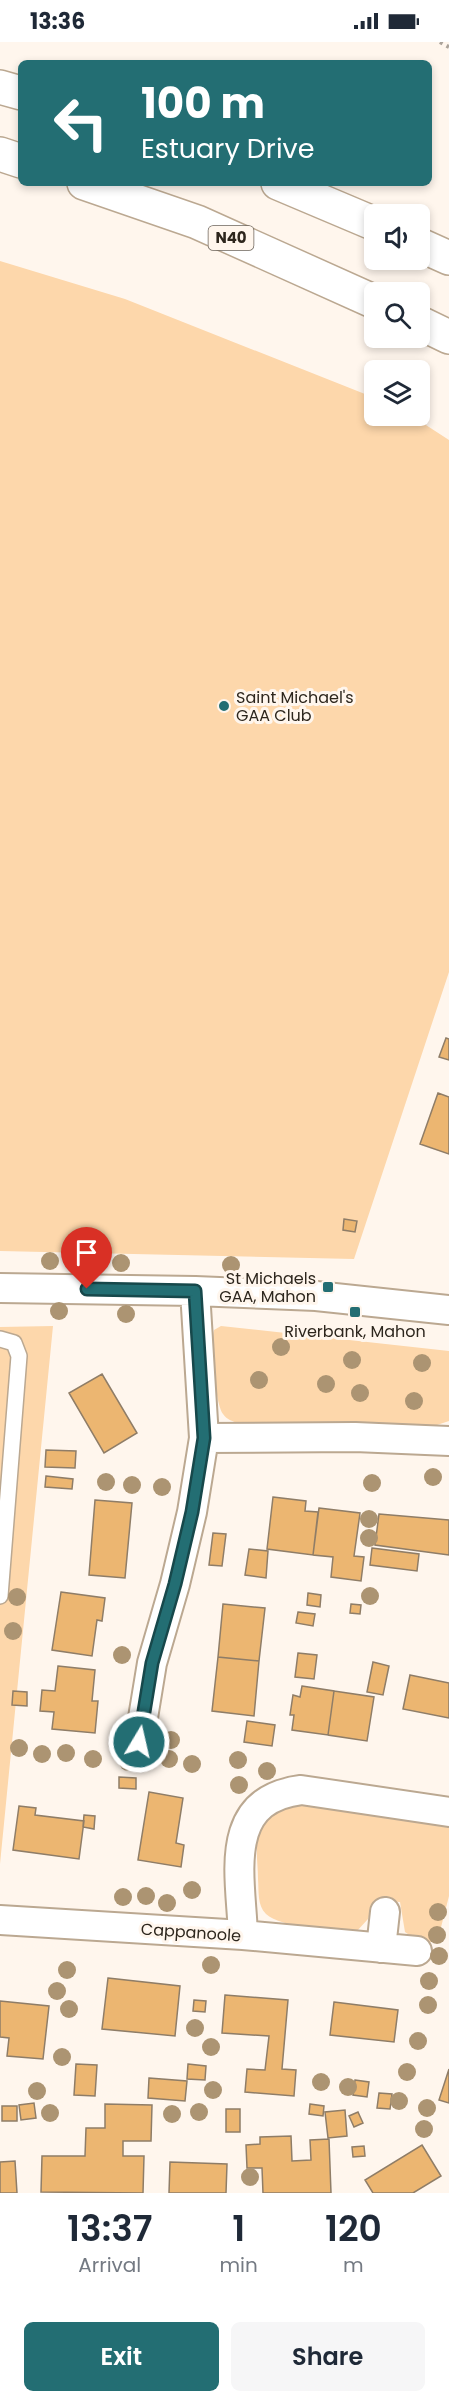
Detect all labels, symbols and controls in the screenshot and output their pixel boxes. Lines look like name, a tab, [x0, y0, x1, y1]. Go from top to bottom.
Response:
text: 13:36	[30, 6, 85, 37]
text: 100 m	[141, 74, 265, 133]
icon: left	[42, 84, 120, 162]
text: Estuary Drive	[141, 130, 314, 167]
map controls	[364, 204, 430, 426]
button: sound	[364, 204, 430, 270]
road number: N40	[208, 226, 254, 250]
button: search	[364, 282, 430, 348]
button: layers	[364, 360, 430, 426]
place label: Saint Michael's GAA Club	[236, 686, 354, 727]
marker: Saint Michael's GAA Club	[217, 699, 231, 713]
pin	[61, 1227, 112, 1289]
icon: arrive	[70, 1236, 103, 1269]
place label: St Michaels GAA, Mahon	[219, 1267, 316, 1308]
marker: St Michaels GAA, Mahon	[321, 1280, 335, 1294]
marker: Riverbank, Mahon	[348, 1305, 362, 1319]
place label: Riverbank, Mahon	[284, 1320, 426, 1343]
position arrow	[107, 1710, 171, 1774]
street label: Cappanoole	[140, 1918, 242, 1947]
text: 13:37	[67, 2203, 152, 2254]
text: 1	[232, 2203, 245, 2254]
text: 120	[325, 2203, 382, 2254]
text: Arrival	[78, 2251, 141, 2279]
text: min	[220, 2251, 258, 2279]
text: m	[343, 2251, 364, 2279]
button: Exit	[24, 2322, 219, 2391]
button: Share	[231, 2322, 425, 2391]

